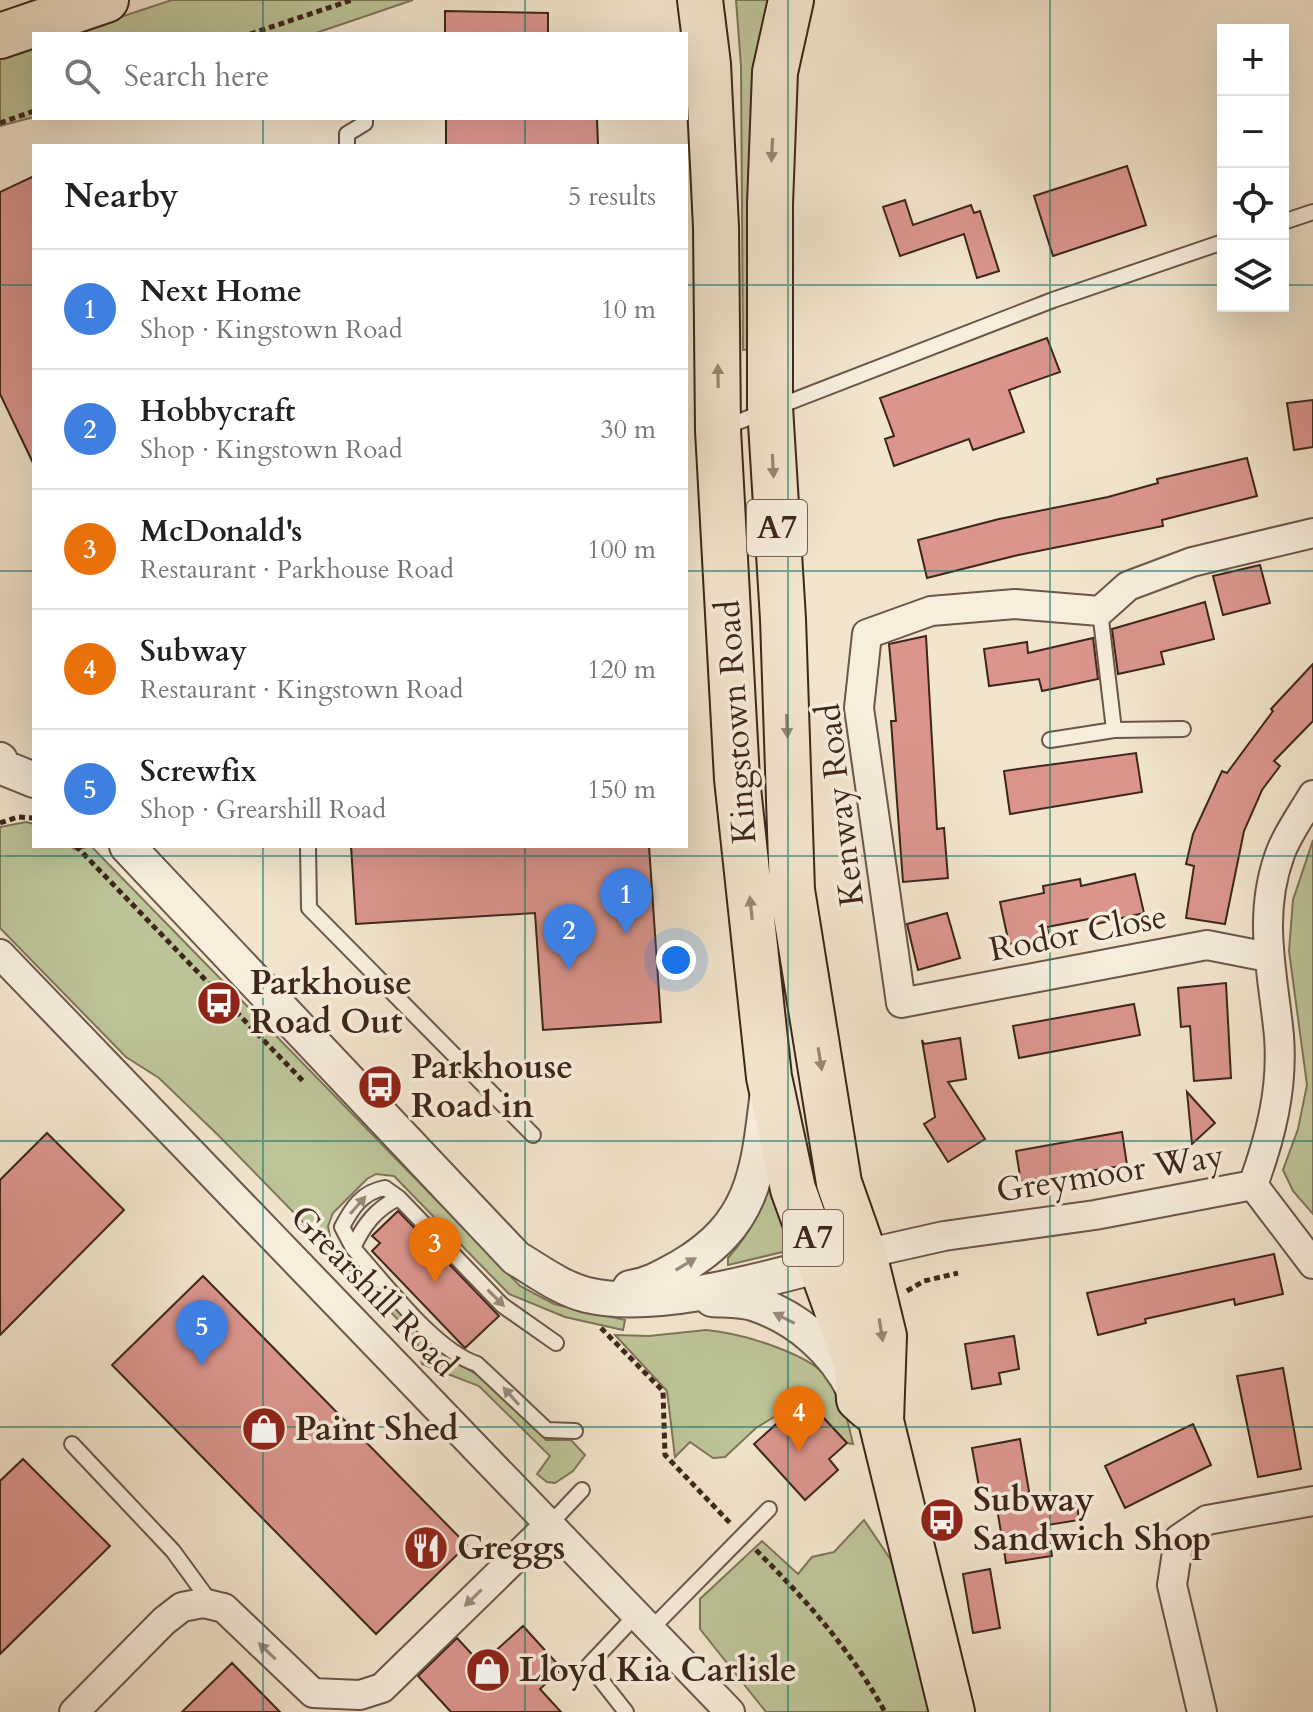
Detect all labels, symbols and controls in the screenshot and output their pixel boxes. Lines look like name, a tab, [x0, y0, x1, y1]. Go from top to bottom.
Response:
map controls	[1217, 24, 1289, 312]
button: +	[1217, 24, 1289, 96]
search box	[32, 32, 688, 120]
icon: search	[60, 54, 104, 98]
text: Search here	[124, 56, 269, 97]
button: −	[1217, 96, 1289, 168]
one-way arrow	[765, 138, 778, 163]
button: locate	[1217, 168, 1289, 240]
text: Nearby	[64, 173, 179, 219]
text: 5 results	[568, 179, 656, 214]
button: layers	[1217, 240, 1289, 312]
text: Next Home	[140, 271, 302, 312]
text: 1	[83, 292, 97, 327]
text: 10 m	[600, 292, 656, 327]
text: Shop · Kingstown Road	[140, 312, 402, 347]
one-way arrow	[712, 363, 724, 388]
text: Hobbycraft	[140, 391, 295, 432]
text: 2	[83, 412, 97, 447]
text: 30 m	[600, 412, 656, 447]
text: Shop · Kingstown Road	[140, 432, 402, 467]
one-way arrow	[767, 454, 780, 479]
road number: A7	[747, 500, 807, 556]
text: McDonald's	[140, 511, 302, 552]
text: 3	[83, 532, 97, 567]
text: 100 m	[587, 532, 656, 567]
text: Restaurant · Parkhouse Road	[140, 552, 454, 587]
street label: Kingstown Road	[705, 599, 767, 845]
text: Subway	[140, 631, 247, 672]
text: 4	[83, 652, 97, 687]
text: 120 m	[587, 652, 656, 687]
text: Restaurant · Kingstown Road	[140, 672, 463, 707]
street label: Kenway Road	[805, 701, 875, 909]
one-way arrow	[780, 714, 793, 739]
text: Screwfix	[140, 751, 257, 792]
text: 5	[83, 772, 97, 807]
text: 150 m	[587, 772, 656, 807]
text: Shop · Grearshill Road	[140, 792, 386, 827]
pin: 1	[600, 868, 652, 934]
street label: Rodor Close	[985, 893, 1171, 973]
one-way arrow	[744, 895, 757, 920]
pin: 2	[543, 904, 595, 970]
your location	[656, 940, 696, 980]
place label: Parkhouse Road Out	[250, 960, 412, 1045]
bus stop icon: Parkhouse Road Out	[195, 979, 243, 1027]
place label: Parkhouse Road in	[411, 1044, 573, 1129]
one-way arrow	[814, 1047, 827, 1072]
bus stop icon: Parkhouse Road in	[356, 1063, 404, 1111]
street label: Greymoor Way	[993, 1132, 1227, 1214]
street label: Grearshill Road	[280, 1195, 468, 1387]
one-way arrow	[349, 1195, 366, 1215]
road number: A7	[783, 1210, 843, 1266]
pin: 3	[409, 1217, 461, 1283]
one-way arrow	[675, 1257, 697, 1271]
one-way arrow	[486, 1288, 505, 1307]
pin: 5	[176, 1300, 228, 1366]
one-way arrow	[773, 1311, 796, 1324]
one-way arrow	[876, 1318, 888, 1343]
one-way arrow	[503, 1386, 520, 1406]
pin: 4	[773, 1386, 825, 1452]
shop icon: Paint Shed	[240, 1405, 288, 1453]
place label: Paint Shed	[295, 1406, 459, 1452]
place label: Subway Sandwich Shop	[973, 1477, 1211, 1562]
bus stop icon: Subway Sandwich Shop	[918, 1496, 966, 1544]
restaurant icon: Greggs	[402, 1524, 450, 1572]
place label: Greggs	[457, 1525, 565, 1571]
one-way arrow	[464, 1589, 483, 1607]
one-way arrow	[258, 1642, 277, 1660]
shop icon: Lloyd Kia Carlisle	[464, 1646, 512, 1694]
place label: Lloyd Kia Carlisle	[519, 1647, 797, 1693]

